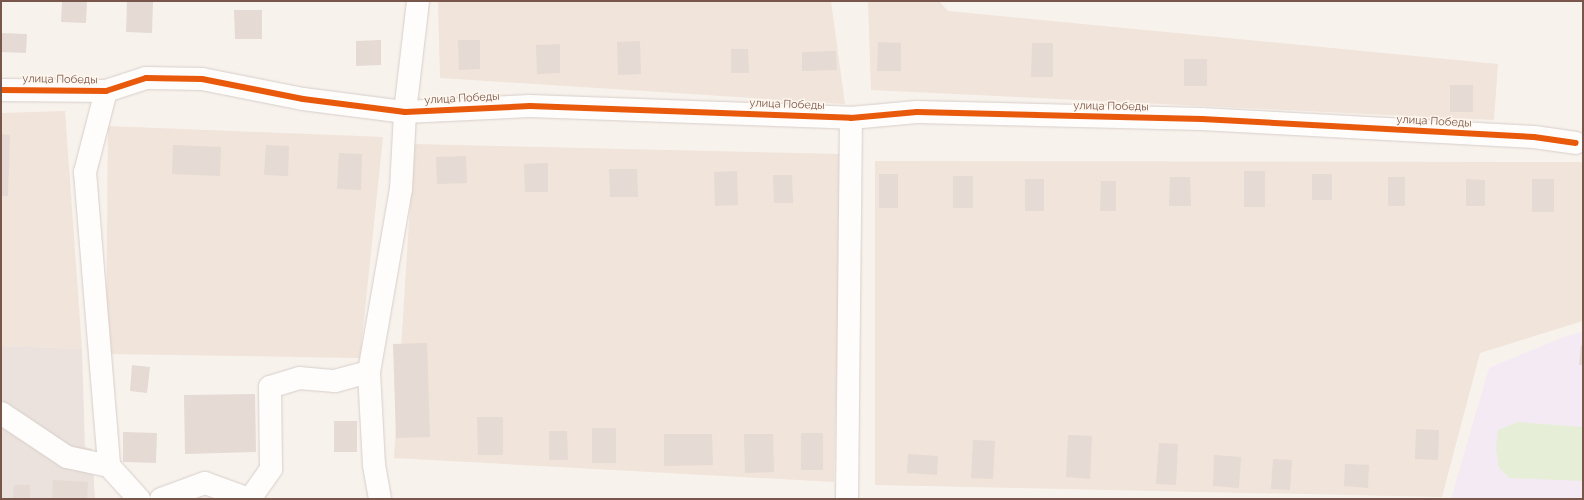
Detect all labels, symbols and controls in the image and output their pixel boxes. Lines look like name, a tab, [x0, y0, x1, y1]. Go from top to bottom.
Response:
street label: улица Победы	[22, 73, 98, 87]
street label: улица Победы	[424, 90, 500, 108]
street label: улица Победы	[749, 97, 825, 113]
street label: улица Победы	[1073, 100, 1149, 114]
street label: улица Победы	[1396, 113, 1472, 131]

